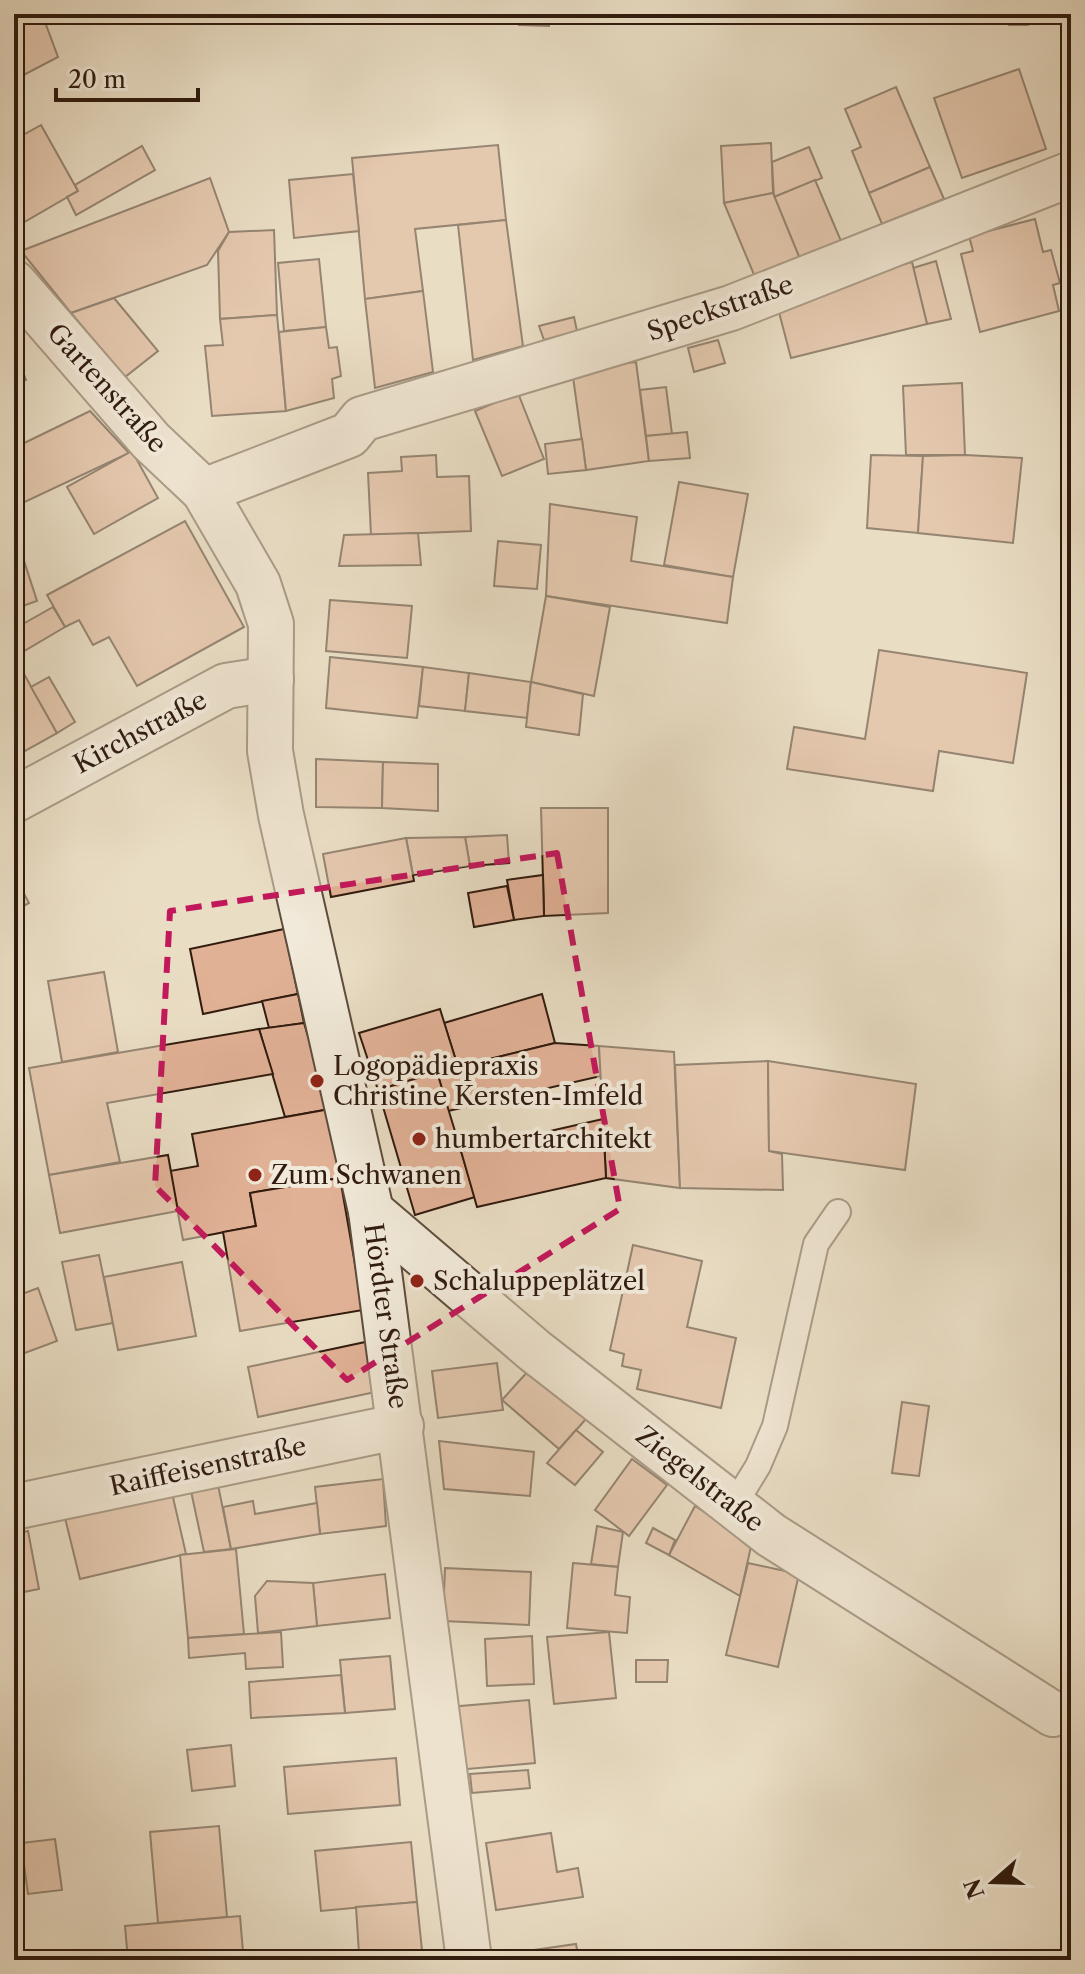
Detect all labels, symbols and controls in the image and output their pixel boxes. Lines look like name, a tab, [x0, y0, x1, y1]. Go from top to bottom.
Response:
scale bar	[56, 52, 198, 102]
text: 20 m	[68, 65, 126, 94]
street label: Speckstraße	[643, 268, 797, 348]
street label: Gartenstraße	[41, 317, 173, 459]
street label: Kirchstraße	[68, 684, 212, 780]
place label: Logopädiepraxis Christine Kersten-Imfeld	[333, 1050, 643, 1112]
marker: Logopädiepraxis Christine Kersten-Imfeld	[308, 1072, 326, 1090]
place label: humbertarchitekt	[435, 1123, 653, 1155]
marker: humbertarchitekt	[410, 1130, 428, 1148]
place label: Zum Schwanen	[271, 1159, 462, 1191]
marker: Zum Schwanen	[246, 1166, 264, 1184]
street label: Hördter Straße	[357, 1221, 415, 1411]
place label: Schaluppeplätzel	[433, 1265, 645, 1297]
marker: Schaluppeplätzel	[408, 1272, 426, 1290]
street label: Ziegelstraße	[630, 1419, 770, 1539]
street label: Raiffeisenstraße	[107, 1430, 309, 1502]
north arrow	[953, 1842, 1033, 1922]
text: N	[959, 1875, 991, 1902]

